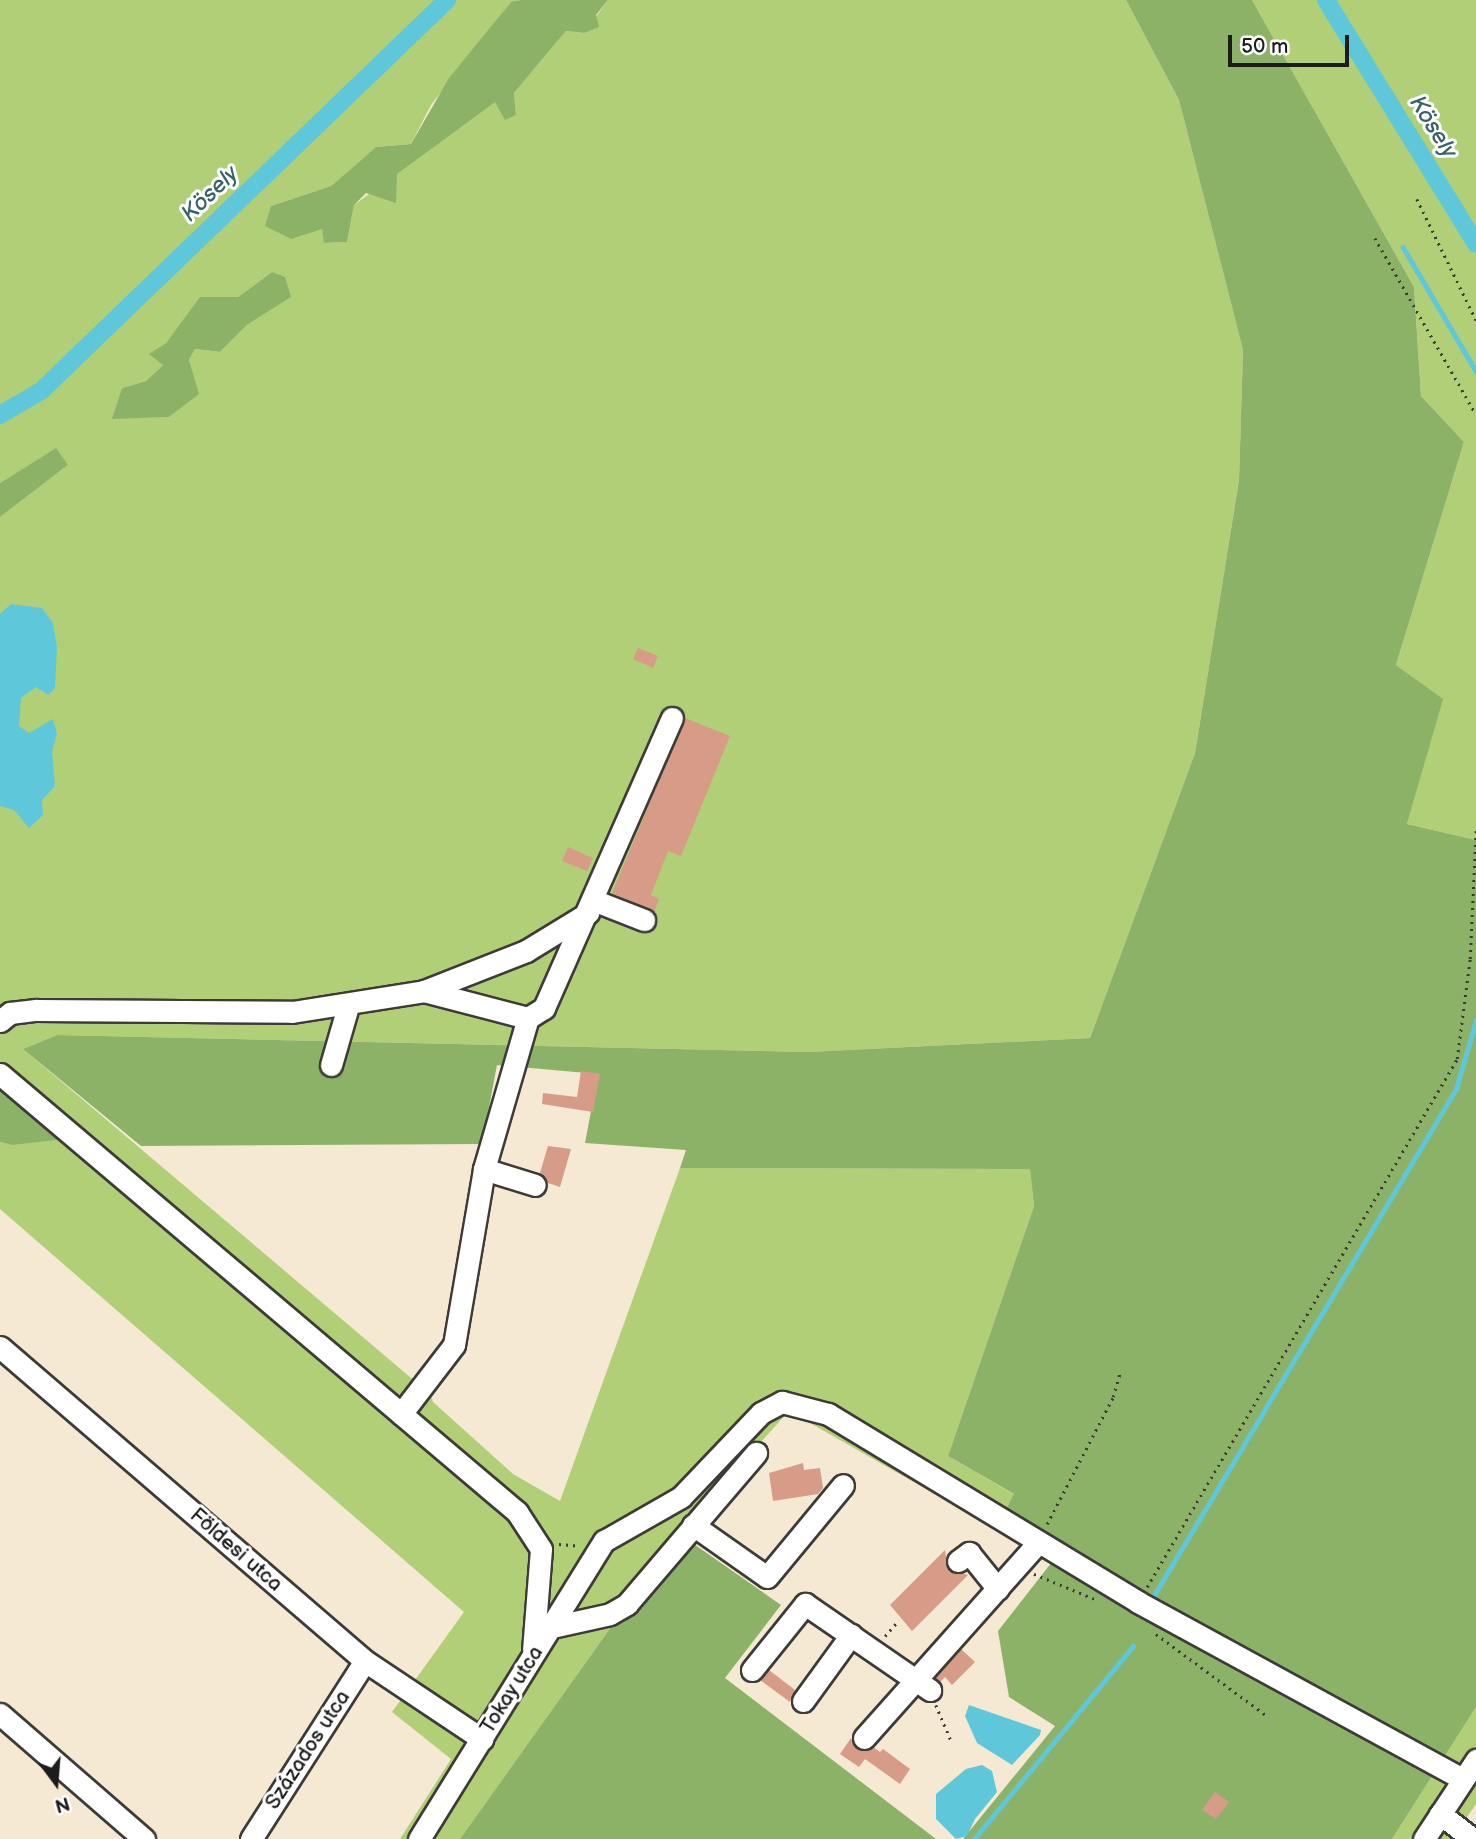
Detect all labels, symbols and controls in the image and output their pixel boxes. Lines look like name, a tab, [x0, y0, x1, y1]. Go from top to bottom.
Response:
scale bar	[1231, 21, 1352, 65]
text: 50 m	[1241, 34, 1288, 59]
water label: Kösely	[1403, 91, 1463, 163]
water label: Kösely	[176, 160, 244, 228]
street label: Földesi utca	[185, 1503, 287, 1597]
street label: Tokay utca	[475, 1641, 549, 1739]
street label: Százados utca	[260, 1686, 356, 1814]
north arrow	[21, 1748, 91, 1818]
text: N	[52, 1791, 72, 1817]

